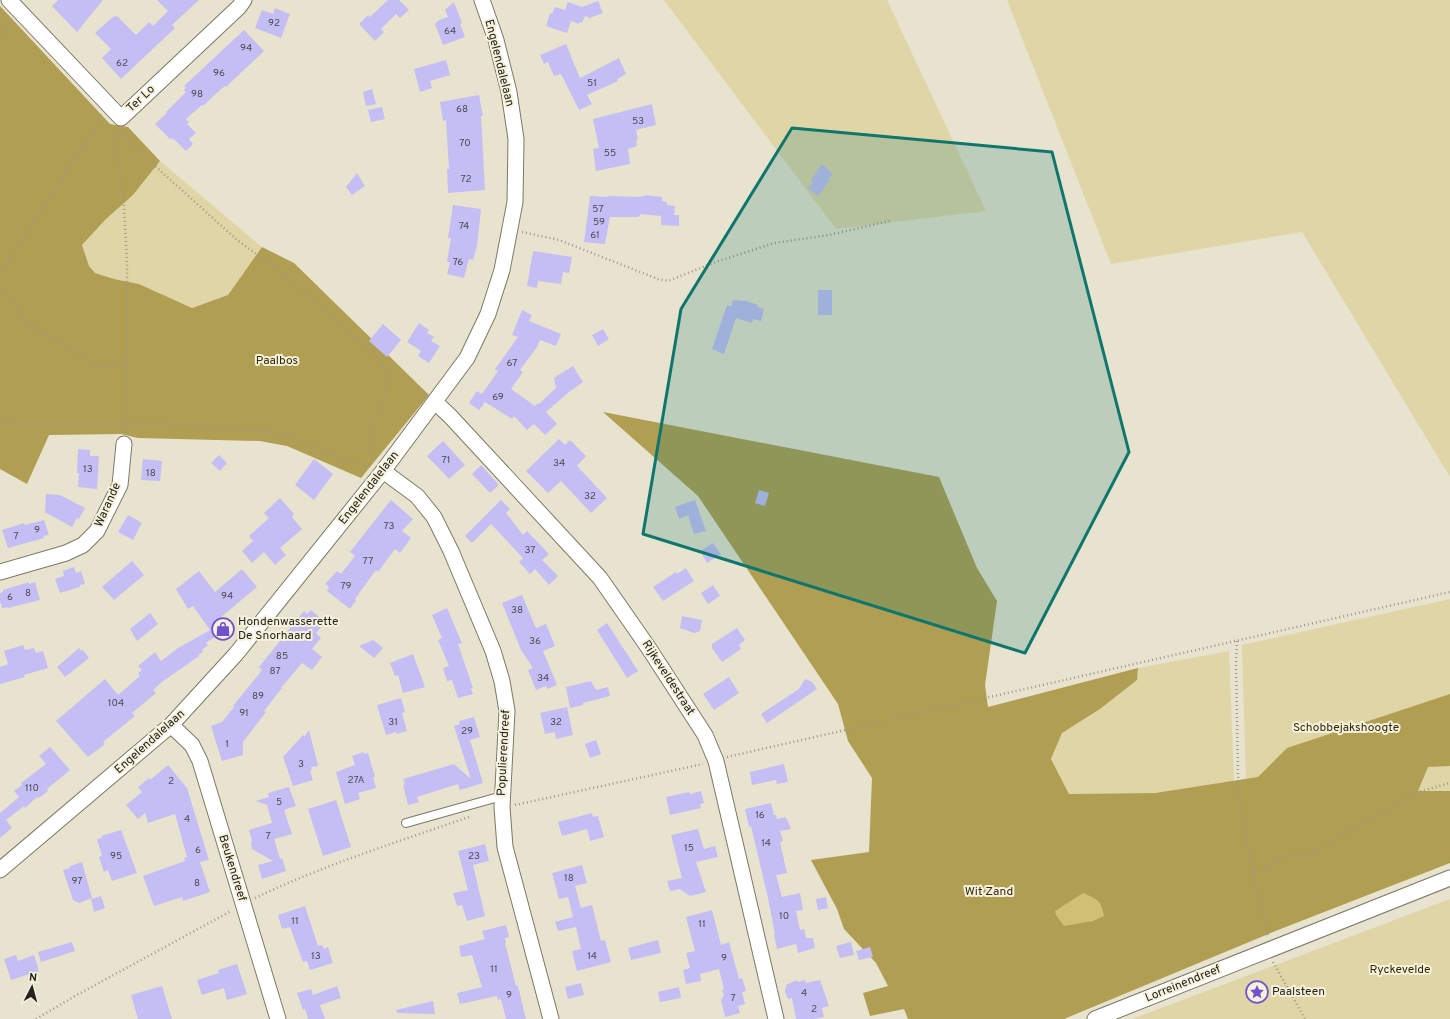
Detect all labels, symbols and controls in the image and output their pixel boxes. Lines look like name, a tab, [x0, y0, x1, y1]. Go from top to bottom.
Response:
house number: 92	[268, 17, 280, 30]
street label: Engelendalelaan	[480, 18, 518, 108]
house number: 64	[444, 25, 456, 38]
house number: 94	[240, 42, 252, 55]
house number: 62	[116, 57, 128, 70]
house number: 96	[213, 67, 225, 80]
house number: 51	[587, 77, 597, 90]
street label: Ter Lo	[123, 82, 159, 116]
house number: 98	[191, 88, 203, 101]
house number: 68	[456, 103, 468, 116]
house number: 53	[632, 115, 644, 128]
house number: 70	[459, 137, 471, 150]
house number: 55	[604, 147, 616, 160]
house number: 72	[460, 173, 472, 186]
house number: 57	[592, 203, 604, 216]
house number: 59	[593, 216, 605, 229]
house number: 74	[459, 220, 469, 233]
house number: 61	[590, 229, 600, 242]
house number: 76	[453, 256, 463, 269]
park label: Paalbos	[256, 353, 298, 369]
house number: 67	[507, 357, 518, 370]
house number: 69	[492, 391, 504, 404]
street label: Engelendalelaan	[335, 448, 403, 528]
house number: 71	[441, 454, 451, 467]
house number: 34	[553, 457, 565, 470]
house number: 13	[83, 463, 93, 476]
house number: 18	[146, 467, 156, 480]
street label: Warande	[91, 480, 125, 530]
house number: 32	[584, 490, 596, 503]
house number: 73	[383, 520, 395, 533]
house number: 9	[34, 524, 40, 537]
house number: 7	[13, 530, 19, 543]
house number: 37	[524, 544, 536, 557]
house number: 77	[363, 555, 373, 568]
house number: 79	[340, 580, 352, 593]
house number: 8	[25, 587, 31, 600]
house number: 94	[221, 590, 233, 603]
house number: 6	[7, 591, 13, 604]
house number: 38	[511, 604, 523, 617]
place label: Hondenwasserette De Snorhaard	[238, 614, 338, 644]
shop icon: Hondenwasserette De Snorhaard	[210, 616, 236, 642]
house number: 36	[529, 635, 541, 648]
street label: Rijkeveldestraat	[638, 637, 698, 719]
house number: 85	[276, 650, 288, 663]
house number: 87	[269, 665, 281, 678]
house number: 34	[537, 672, 549, 685]
house number: 89	[252, 690, 264, 703]
house number: 104	[108, 697, 124, 710]
street label: Engelendalelaan	[111, 706, 189, 778]
house number: 91	[239, 707, 249, 720]
street label: Populierendreef	[494, 709, 514, 797]
house number: 31	[388, 716, 398, 729]
house number: 32	[550, 716, 562, 729]
park label: Schobbejakshoogte	[1293, 720, 1399, 736]
house number: 29	[461, 725, 473, 738]
house number: 1	[225, 738, 229, 751]
house number: 3	[298, 758, 304, 771]
house number: 27A	[348, 774, 365, 787]
house number: 2	[168, 775, 174, 788]
house number: 110	[25, 782, 39, 795]
house number: 5	[276, 796, 282, 809]
house number: 16	[755, 809, 765, 822]
house number: 4	[184, 813, 190, 826]
house number: 7	[265, 830, 271, 843]
street label: Beukendreef	[214, 833, 250, 903]
house number: 14	[761, 837, 771, 850]
house number: 15	[684, 842, 694, 855]
house number: 6	[195, 844, 201, 857]
house number: 95	[110, 850, 122, 863]
house number: 23	[468, 850, 480, 863]
house number: 18	[564, 872, 574, 885]
house number: 97	[72, 875, 82, 888]
house number: 8	[194, 877, 200, 890]
park label: Wit Zand	[965, 884, 1013, 900]
house number: 10	[779, 910, 789, 923]
house number: 11	[291, 915, 299, 928]
house number: 11	[698, 918, 706, 931]
house number: 13	[311, 950, 321, 963]
house number: 14	[587, 950, 597, 963]
house number: 9	[721, 952, 727, 965]
street label: Lorreinendreef	[1143, 962, 1223, 1006]
park label: Ryckevelde	[1369, 962, 1431, 978]
house number: 11	[490, 963, 498, 976]
north arrow	[12, 967, 52, 1007]
text: N	[28, 971, 38, 985]
place icon: Paalsteen	[1244, 979, 1270, 1005]
place label: Paalsteen	[1272, 984, 1325, 1000]
house number: 4	[801, 987, 807, 1000]
house number: 9	[506, 989, 512, 1002]
house number: 7	[730, 992, 736, 1005]
house number: 2	[811, 1003, 817, 1016]

